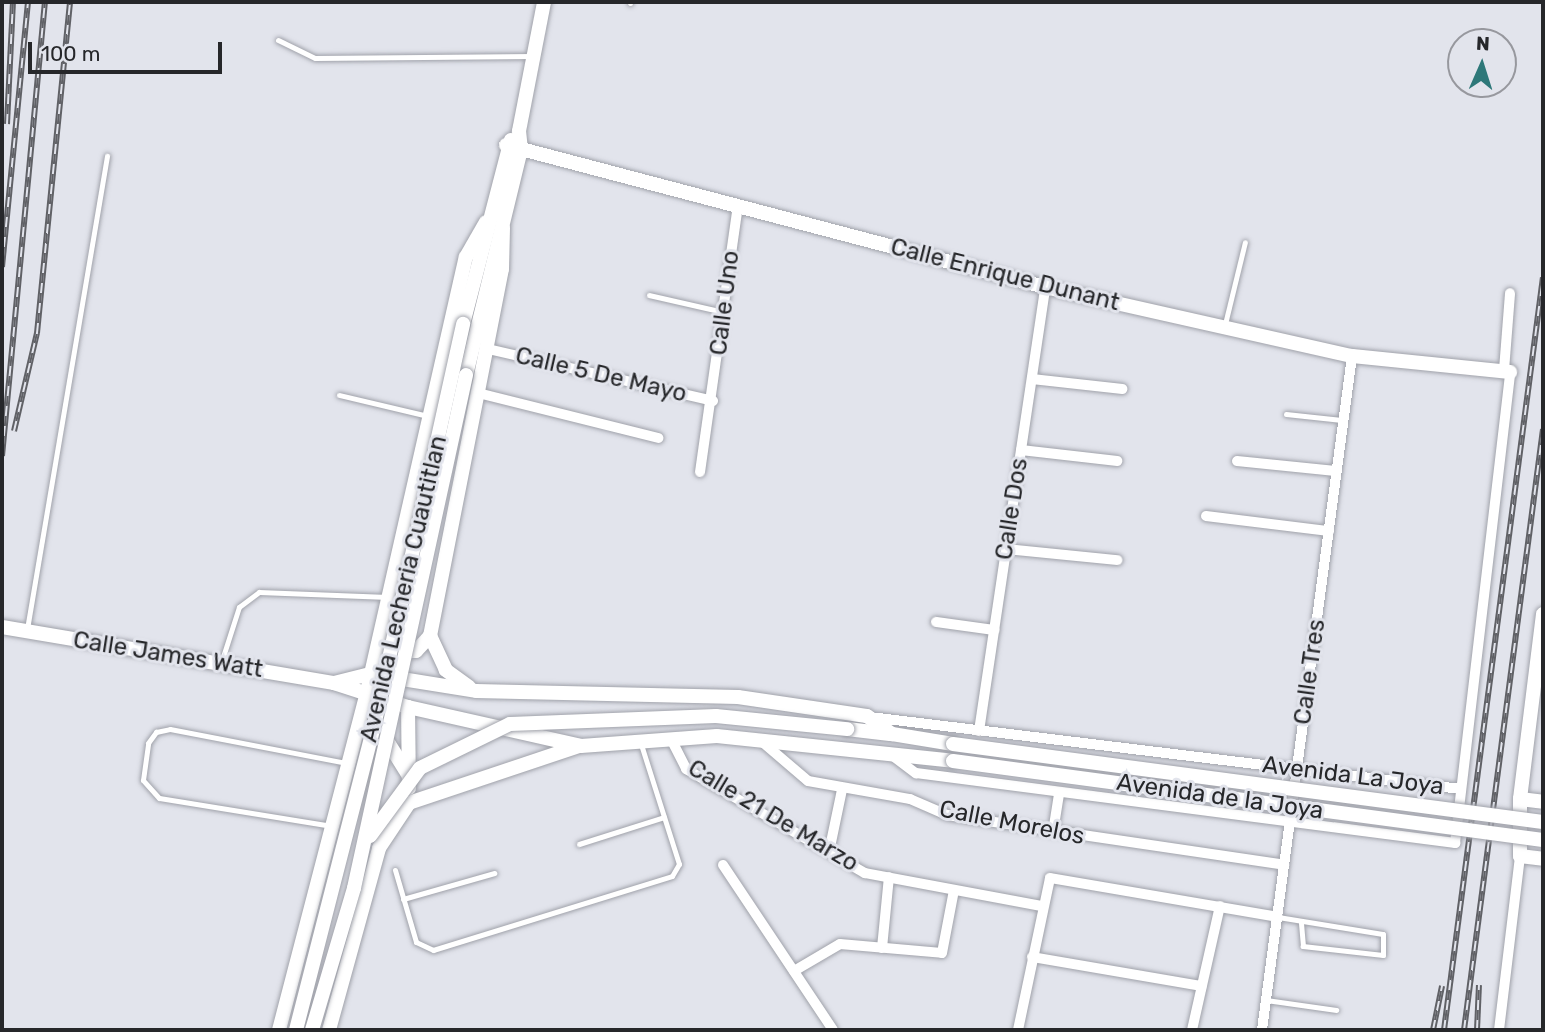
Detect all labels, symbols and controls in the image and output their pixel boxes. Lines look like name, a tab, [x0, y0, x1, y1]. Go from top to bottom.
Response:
scale bar	[32, 28, 226, 72]
north arrow	[1447, 28, 1517, 98]
text: N	[1476, 32, 1490, 55]
text: 100 m	[41, 41, 100, 66]
street label: Calle Enrique Dunant	[888, 233, 1122, 317]
street label: Calle Uno	[704, 249, 746, 357]
street label: Calle 5 De Mayo	[513, 341, 689, 409]
street label: Avenida Lecheria Cuautitlan	[355, 433, 453, 745]
street label: Calle Dos	[990, 456, 1034, 562]
street label: Calle Tres	[1288, 617, 1332, 727]
street label: Calle James Watt	[71, 626, 265, 684]
street label: Avenida La Joya	[1261, 751, 1445, 801]
street label: Calle 21 De Marzo	[683, 754, 863, 878]
street label: Avenida de la Joya	[1115, 768, 1325, 826]
street label: Calle Morelos	[937, 795, 1087, 851]

